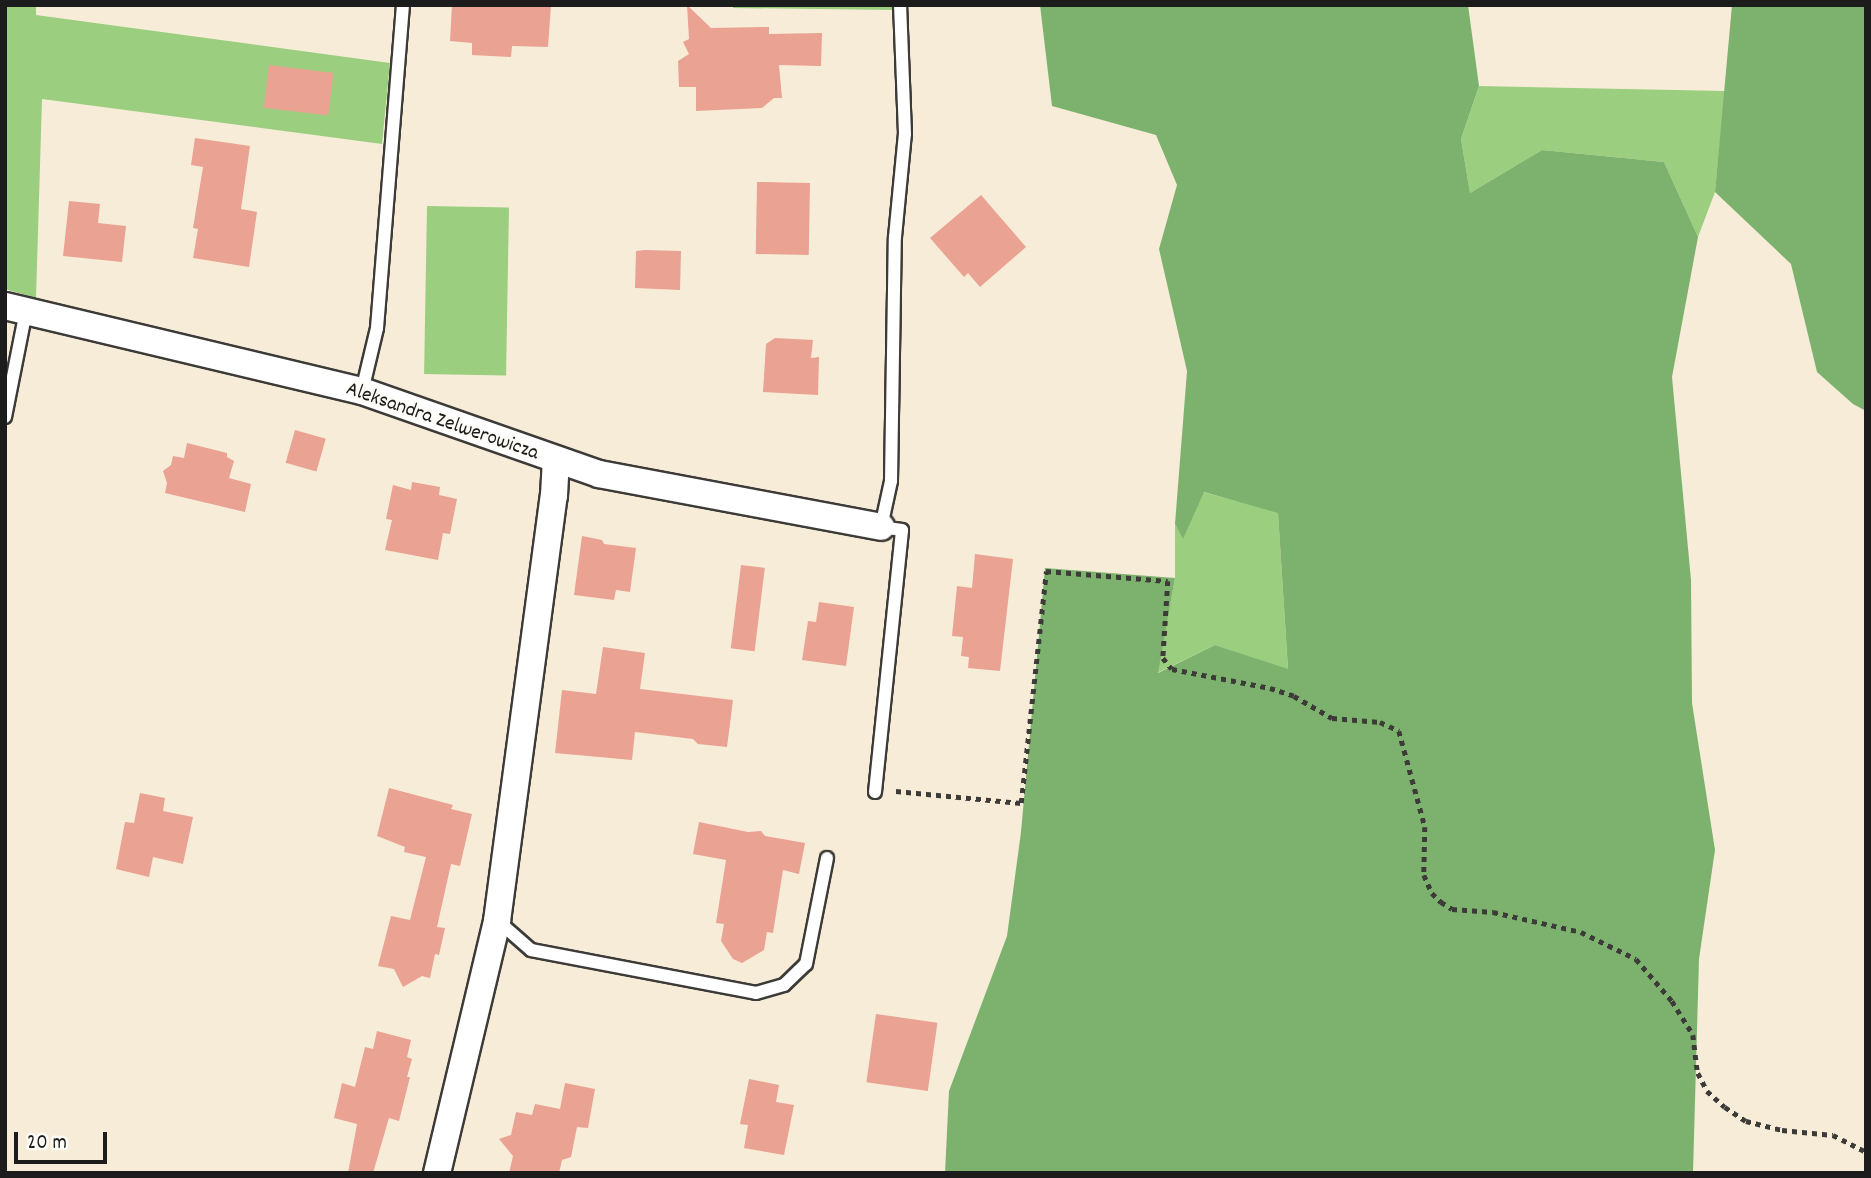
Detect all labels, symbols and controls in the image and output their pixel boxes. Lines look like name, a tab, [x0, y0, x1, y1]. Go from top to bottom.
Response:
street label: Aleksandra Zelwerowicza	[342, 377, 542, 467]
scale bar	[18, 1118, 110, 1162]
text: 20 m	[27, 1129, 67, 1159]

